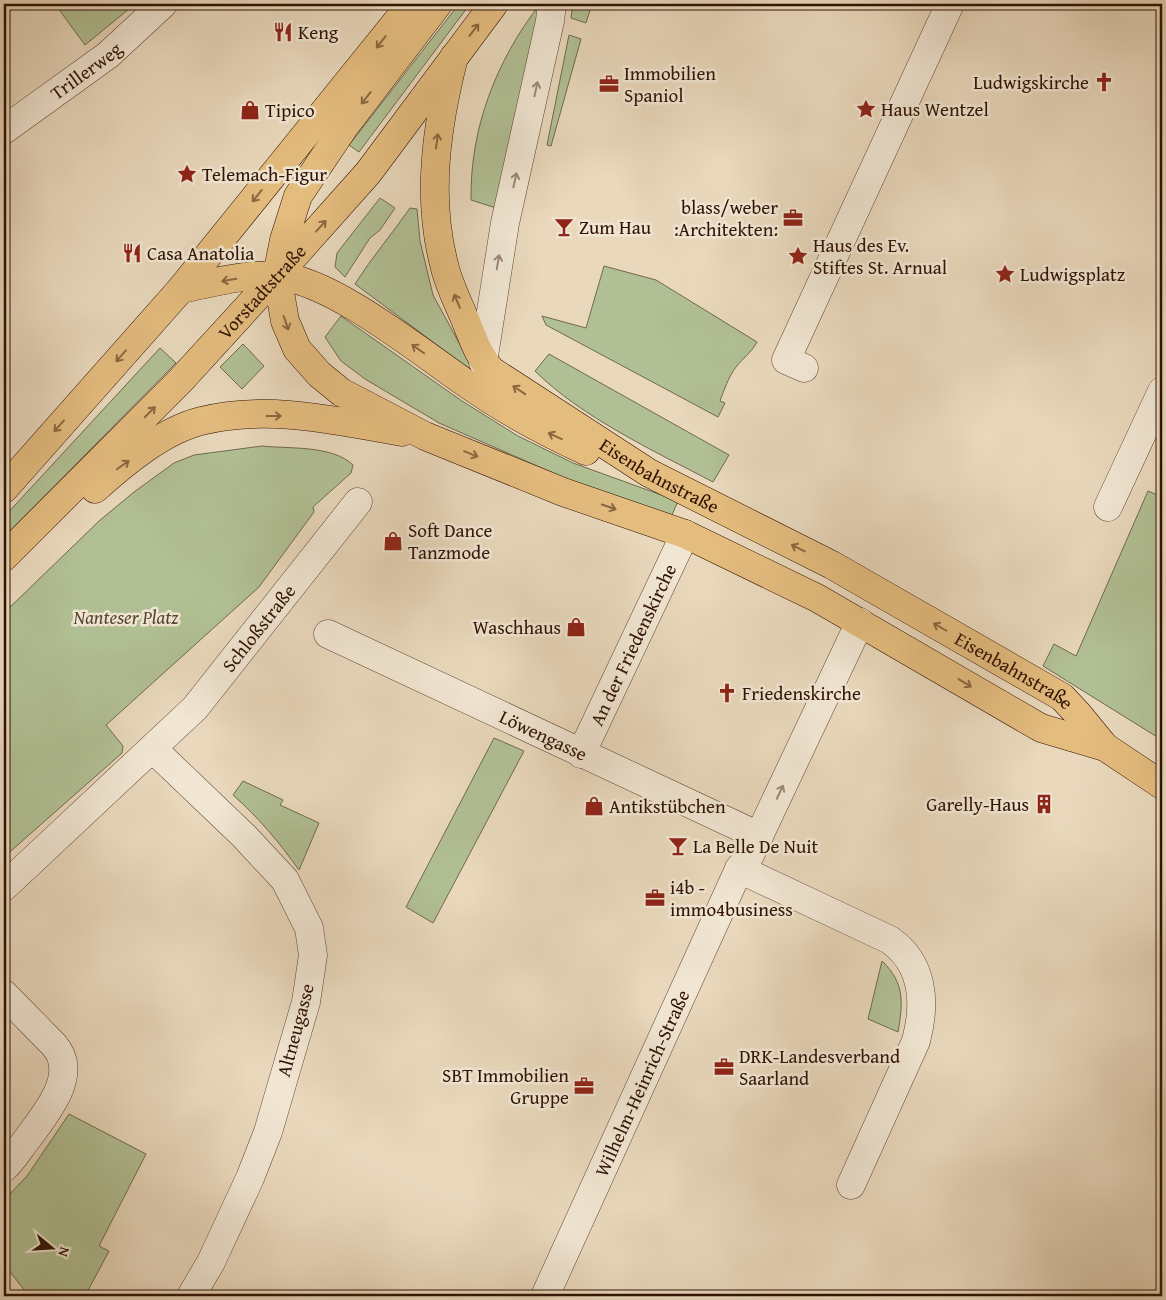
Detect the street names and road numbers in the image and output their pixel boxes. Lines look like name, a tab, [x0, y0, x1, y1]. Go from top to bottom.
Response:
street label: Trillerweg	[44, 35, 128, 106]
street label: Vorstadtstraße	[211, 238, 312, 345]
street label: Eisenbahnstraße	[594, 431, 724, 520]
street label: An der Friedenskirche	[582, 559, 683, 730]
street label: Schloßstraße	[215, 578, 302, 678]
street label: Eisenbahnstraße	[950, 625, 1080, 715]
street label: Löwengasse	[495, 702, 592, 768]
street label: Altneugasse	[269, 980, 321, 1080]
street label: Wilhelm-Heinrich-Straße	[587, 985, 696, 1181]

